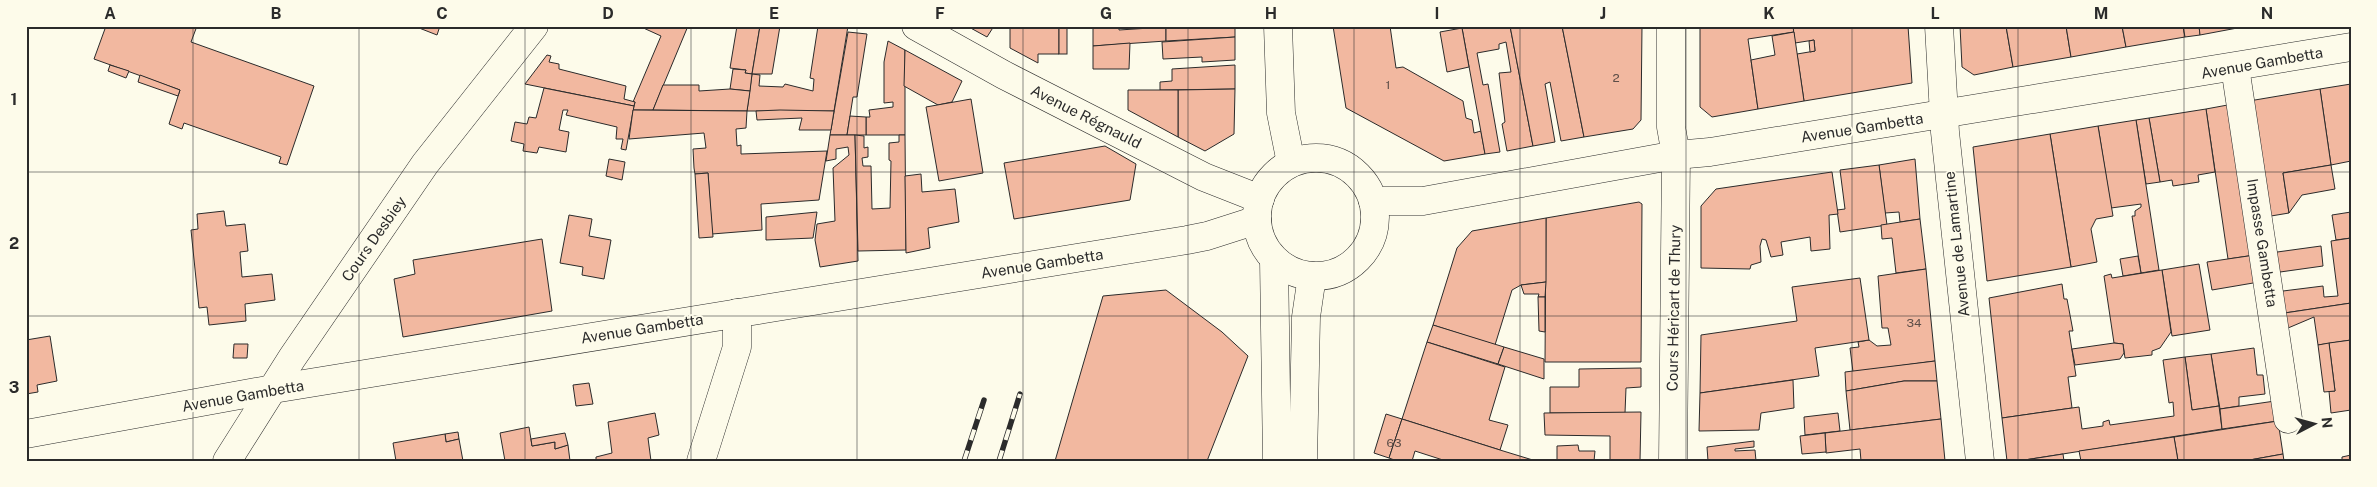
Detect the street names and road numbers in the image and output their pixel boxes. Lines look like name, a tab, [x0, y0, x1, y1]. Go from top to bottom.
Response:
street label: Avenue Gambetta	[2200, 43, 2324, 82]
street label: Avenue Régnauld	[1028, 81, 1144, 152]
street label: Avenue Gambetta	[1800, 109, 1924, 146]
street label: Avenue de Lamartine	[1940, 170, 1973, 318]
street label: Impasse Gambetta	[2244, 177, 2281, 308]
street label: Cours Desbiey	[338, 193, 409, 285]
street label: Cours Héricart de Thury	[1664, 224, 1683, 392]
street label: Avenue Gambetta	[980, 245, 1104, 282]
street label: Avenue Gambetta	[580, 310, 704, 347]
street label: Avenue Gambetta	[181, 376, 305, 415]

